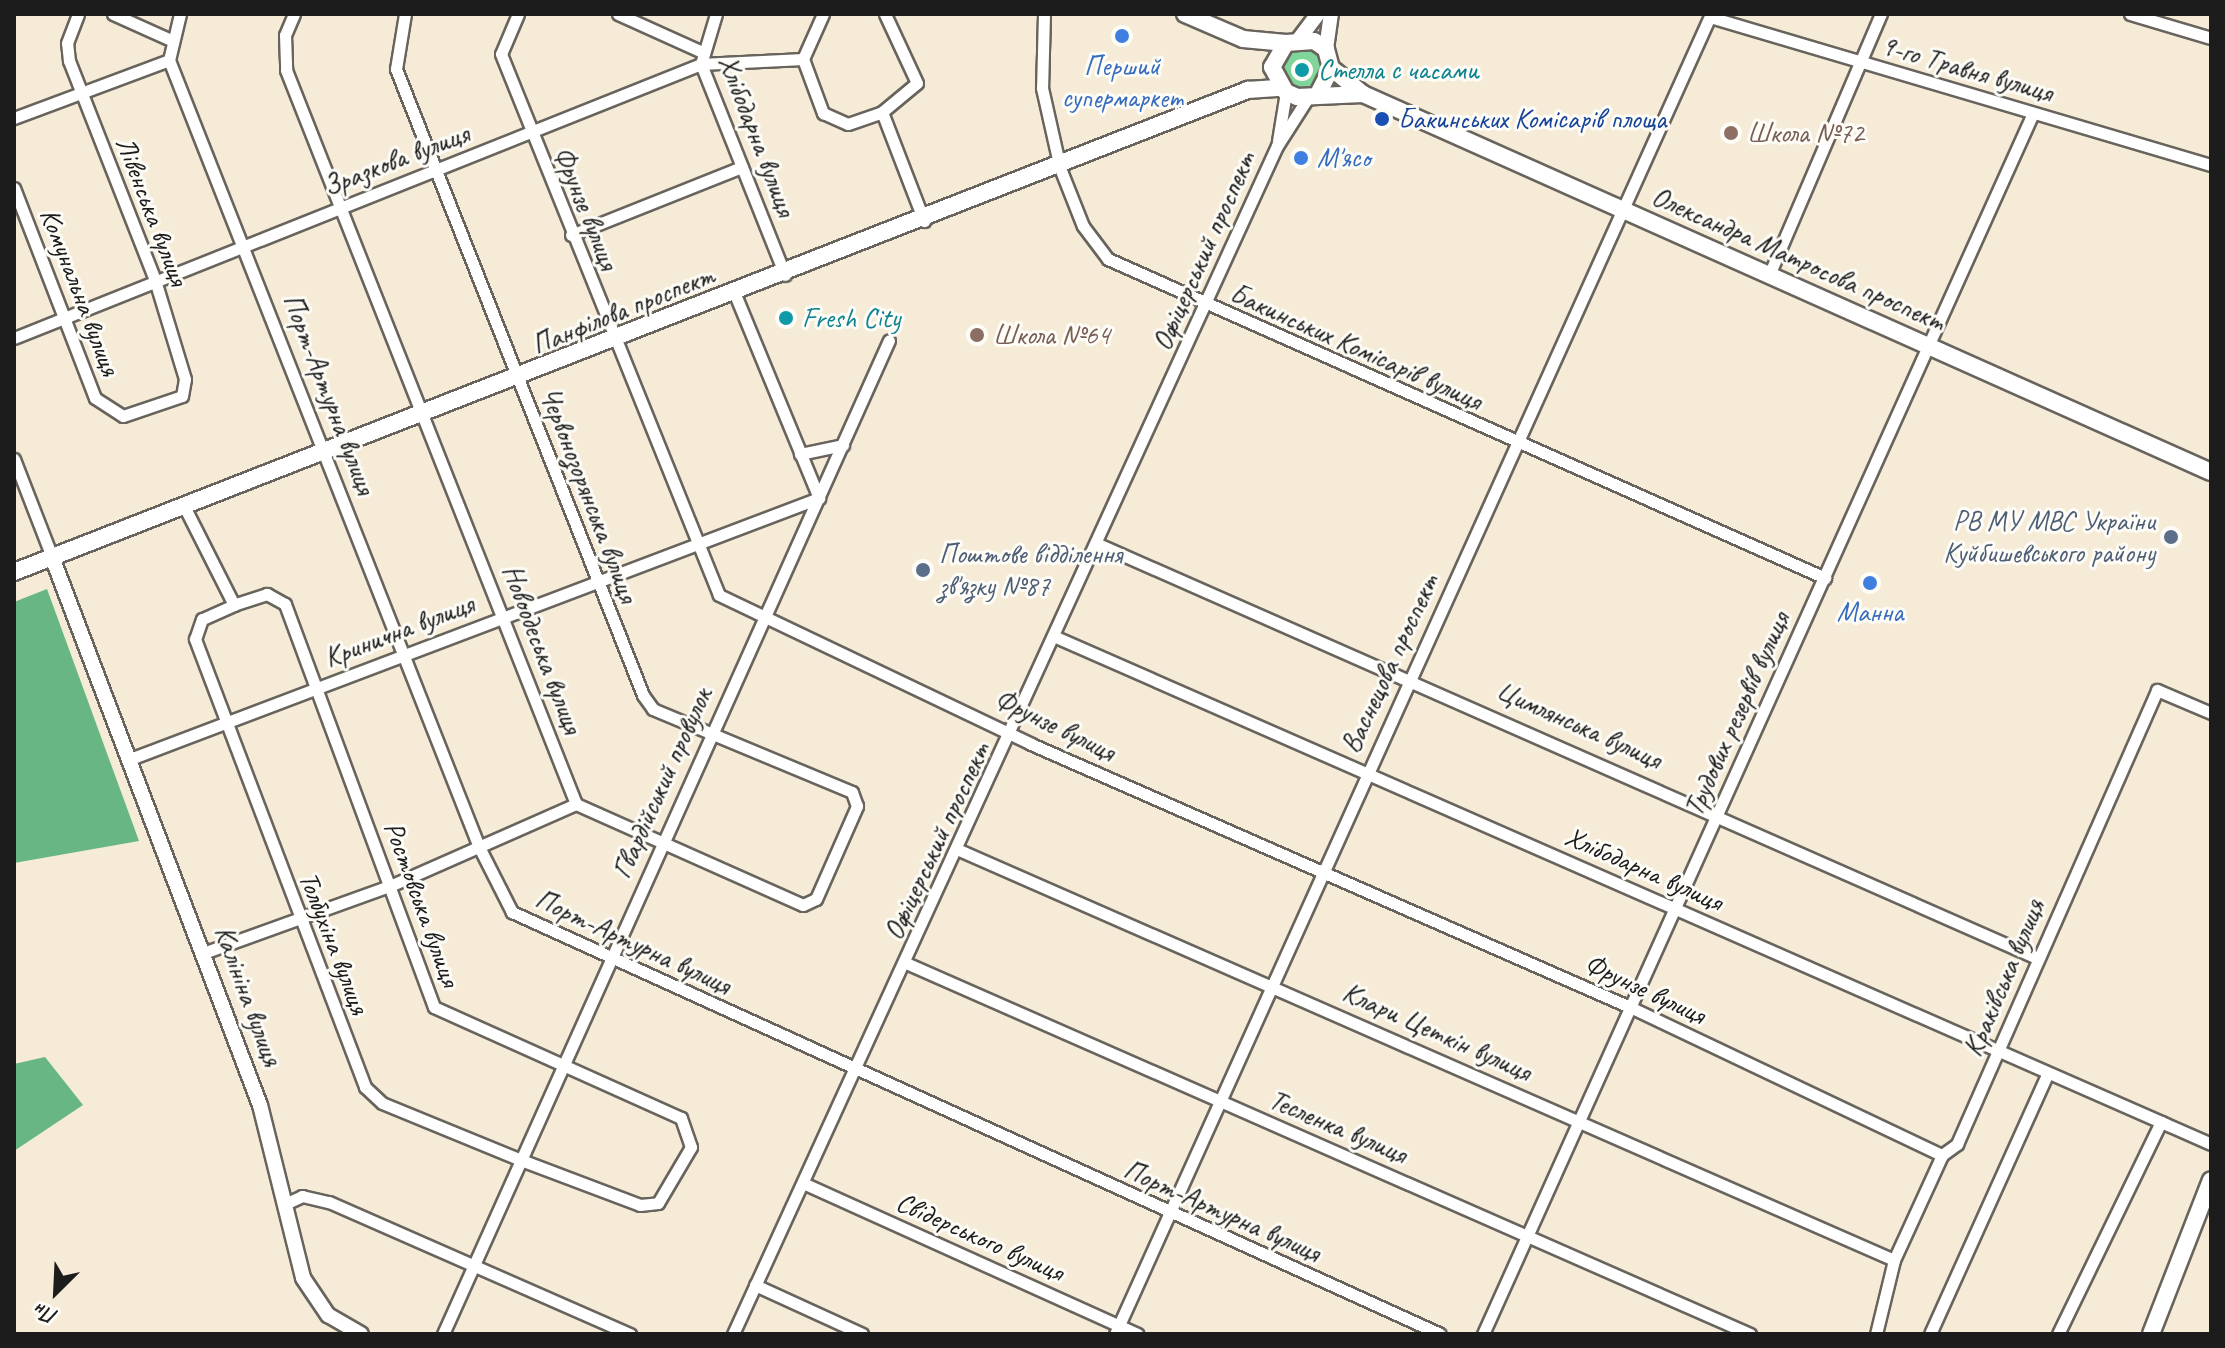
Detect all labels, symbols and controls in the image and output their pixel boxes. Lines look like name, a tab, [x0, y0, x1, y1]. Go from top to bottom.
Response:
marker: Перший супермаркет	[1113, 27, 1131, 45]
street label: 9-го Травня вулиця	[1879, 29, 2055, 109]
place label: Перший супермаркет	[1062, 49, 1182, 115]
street label: Хлібодарна вулиця	[711, 51, 803, 221]
place label: Стелла с часами	[1318, 53, 1474, 87]
marker: Стелла с часами	[1293, 61, 1311, 79]
place label: Бакинських Комісарів площа	[1398, 102, 1666, 136]
marker: Бакинських Комісарів площа	[1373, 110, 1391, 128]
place label: Школа №72	[1747, 116, 1864, 150]
street label: Зразкова вулиця	[319, 117, 473, 203]
marker: Школа №72	[1722, 124, 1740, 142]
street label: Лівенська вулиця	[108, 131, 196, 291]
street label: Фрунзе вулиця	[546, 141, 626, 275]
place label: М'ясо	[1317, 141, 1370, 175]
street label: Офіцерський проспект	[1145, 146, 1263, 356]
marker: М'ясо	[1292, 149, 1310, 167]
street label: Олександра Матросова проспект	[1646, 179, 1950, 339]
street label: Комунальна вулиця	[33, 203, 127, 381]
street label: Панфілова проспект	[527, 258, 719, 362]
street label: Бакинських Комісарів вулиця	[1225, 276, 1487, 418]
street label: Порт-Артурна вулиця	[275, 288, 383, 500]
place label: Fresh City	[802, 301, 900, 335]
marker: Fresh City	[777, 309, 795, 327]
place label: Школа №64	[993, 318, 1110, 352]
marker: Школа №64	[968, 326, 986, 344]
street label: Червонозорянська вулиця	[533, 383, 645, 607]
place label: РВ МУ МВС України Куйбишевського району	[1942, 504, 2155, 570]
marker: РВ МУ МВС України Куйбишевського району	[2162, 528, 2180, 546]
place label: Поштове відділення зв'язку №87	[939, 537, 1122, 603]
street label: Новоодеська вулиця	[494, 559, 590, 739]
marker: Поштове відділення зв'язку №87	[914, 561, 932, 579]
street label: Васнецова проспект	[1334, 569, 1446, 759]
marker: Манна	[1861, 574, 1879, 592]
street label: Кринична вулиця	[320, 587, 478, 675]
place label: Манна	[1837, 595, 1903, 629]
street label: Трудових резервів вулиця	[1677, 606, 1797, 822]
street label: Цимлянська вулиця	[1491, 674, 1667, 776]
street label: Фрунзе вулиця	[988, 681, 1122, 769]
street label: Гвардійський провулок	[605, 682, 719, 884]
street label: Офіцерський проспект	[877, 737, 997, 945]
street label: Ростовська вулиця	[377, 817, 467, 991]
street label: Хлібодарна вулиця	[1560, 819, 1728, 919]
street label: Толбухіна вулиця	[291, 867, 377, 1019]
street label: Порт-Артурна вулиця	[529, 882, 737, 1002]
street label: Краківська вулиця	[1956, 894, 2052, 1062]
street label: Калініна вулиця	[207, 921, 289, 1071]
street label: Фрунзе вулиця	[1578, 946, 1712, 1032]
street label: Клари Цеткін вулиця	[1339, 976, 1535, 1088]
street label: Тесленка вулиця	[1264, 1083, 1412, 1171]
street label: Порт-Артурна вулиця	[1118, 1152, 1326, 1270]
street label: Свідерського вулиця	[891, 1185, 1069, 1289]
north arrow	[16, 1252, 96, 1332]
text: Пн	[30, 1296, 62, 1331]

